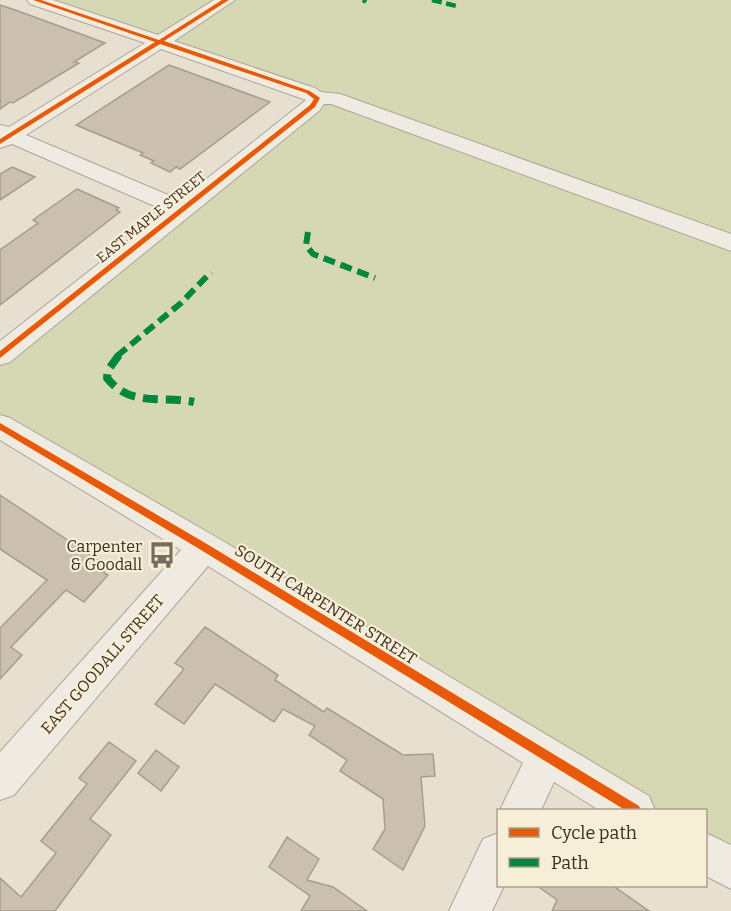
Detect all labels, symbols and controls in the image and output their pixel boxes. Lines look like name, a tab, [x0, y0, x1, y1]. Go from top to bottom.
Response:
street label: EAST MAPLE STREET	[93, 168, 209, 267]
place label: Carpenter & Goodall	[67, 537, 142, 574]
bus stop icon: Carpenter & Goodall	[147, 540, 177, 570]
street label: SOUTH CARPENTER STREET	[231, 541, 420, 668]
street label: EAST GOODALL STREET	[37, 591, 168, 738]
legend	[497, 809, 707, 887]
text: Cycle path	[551, 822, 637, 844]
text: Path	[551, 852, 589, 874]

